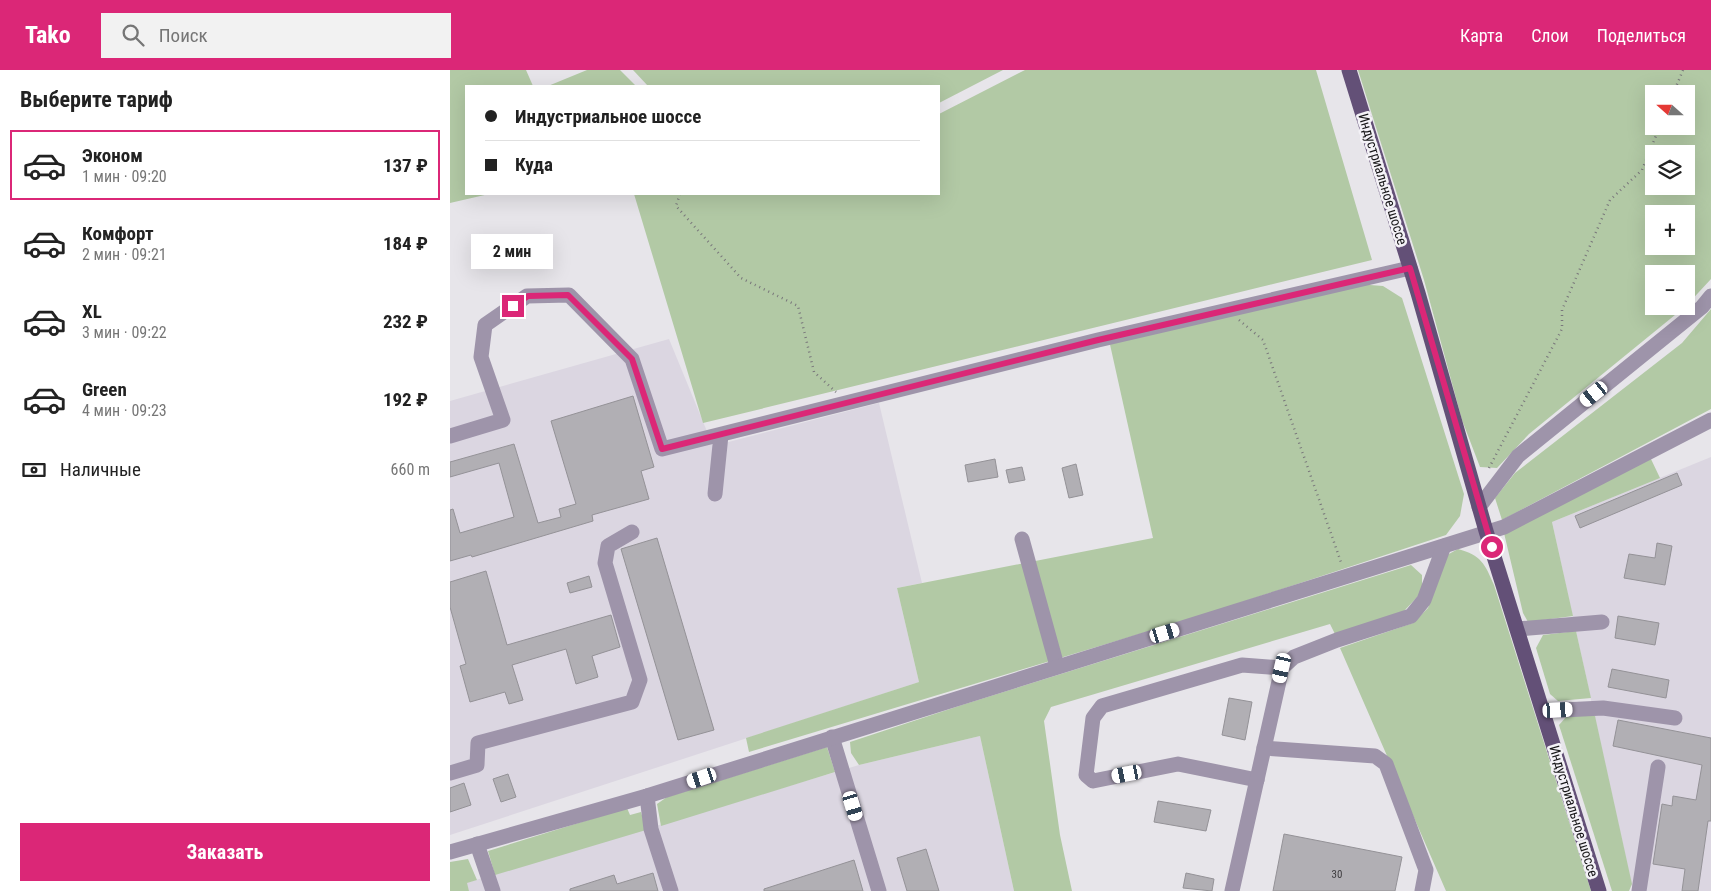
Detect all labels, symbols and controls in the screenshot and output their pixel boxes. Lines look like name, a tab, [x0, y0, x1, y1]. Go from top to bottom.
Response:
search box	[101, 13, 451, 58]
text: Tako	[25, 21, 71, 49]
icon: search	[119, 21, 147, 49]
text: Поиск	[159, 24, 208, 47]
text: Карта	[1460, 25, 1503, 46]
text: Слои	[1531, 25, 1569, 46]
text: Поделиться	[1597, 25, 1686, 46]
north arrow	[1645, 85, 1695, 135]
map controls	[1645, 85, 1695, 315]
text: Выберите тариф	[20, 87, 173, 112]
text: Индустриальное шоссе	[515, 105, 701, 128]
street label: Индустриальное шоссе	[1355, 111, 1411, 247]
icon: car	[22, 143, 67, 188]
text: Эконом	[82, 144, 143, 167]
button: layers	[1645, 145, 1695, 195]
text: Куда	[515, 153, 553, 176]
text: 137 ₽	[383, 154, 428, 177]
text: 1 мин · 09:20	[82, 167, 167, 186]
button: +	[1645, 205, 1695, 255]
icon: car	[22, 221, 67, 266]
text: Комфорт	[82, 222, 154, 245]
text: 184 ₽	[383, 232, 428, 255]
callout: 2 мин	[472, 234, 554, 268]
text: 2 мин	[493, 242, 531, 261]
text: 2 мин · 09:21	[82, 245, 167, 264]
button: −	[1645, 265, 1695, 315]
route end	[502, 295, 524, 317]
icon: car	[22, 299, 67, 344]
text: XL	[82, 300, 102, 323]
text: 232 ₽	[383, 310, 428, 333]
text: 3 мин · 09:22	[82, 323, 167, 342]
icon: car	[22, 377, 67, 422]
text: Green	[82, 378, 127, 401]
car	[1577, 379, 1610, 409]
text: 192 ₽	[383, 388, 428, 411]
text: 4 мин · 09:23	[82, 401, 167, 420]
icon: cash	[20, 456, 48, 484]
text: Наличные	[60, 458, 141, 481]
text: 660 m	[391, 460, 430, 479]
route start	[1481, 536, 1503, 558]
car	[1148, 621, 1181, 645]
car	[1271, 652, 1292, 684]
car	[1542, 702, 1573, 718]
street label: Индустриальное шоссе	[1546, 743, 1602, 879]
car	[1110, 764, 1143, 784]
car	[685, 766, 718, 790]
car	[841, 789, 864, 823]
button: Заказать	[20, 823, 430, 881]
house number: 30	[1332, 868, 1342, 881]

